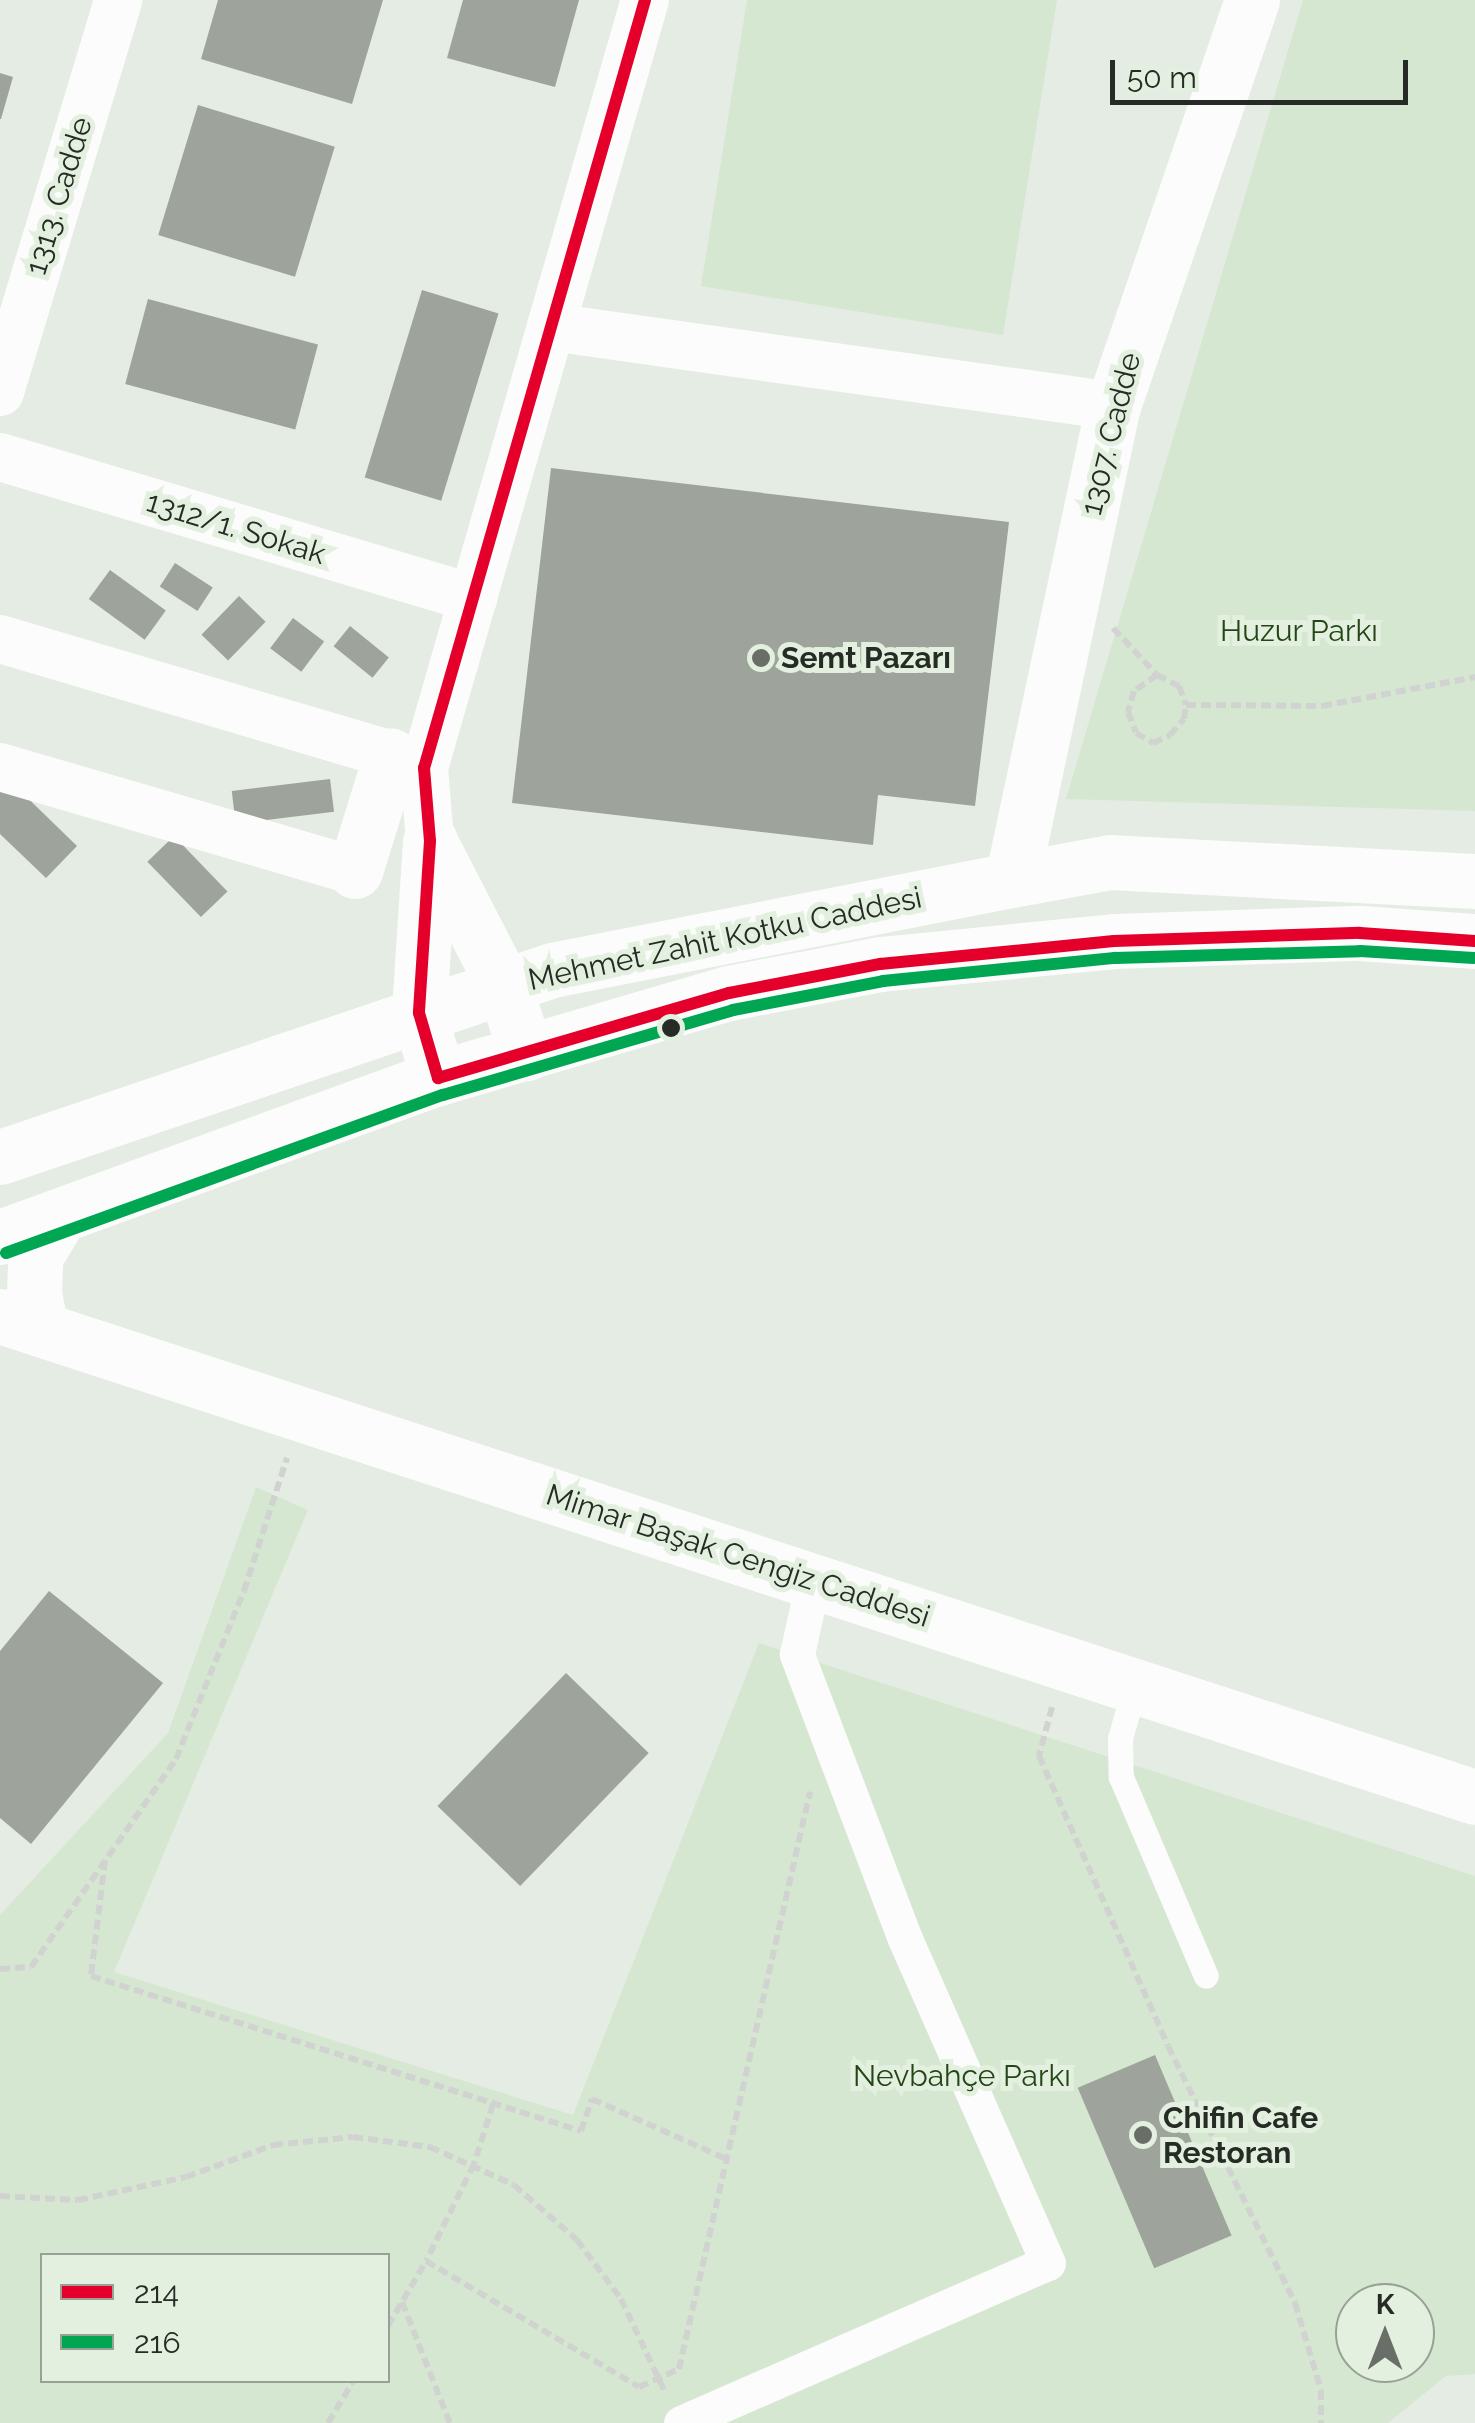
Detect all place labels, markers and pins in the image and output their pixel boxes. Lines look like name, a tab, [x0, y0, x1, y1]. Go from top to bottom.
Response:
place label: Semt Pazarı	[781, 640, 951, 676]
marker: Semt Pazarı	[750, 647, 772, 669]
unlabelled marker	[661, 1018, 681, 1038]
place label: Chifin Cafe Restoran	[1163, 2100, 1318, 2170]
marker: Chifin Cafe Restoran	[1132, 2124, 1154, 2146]

